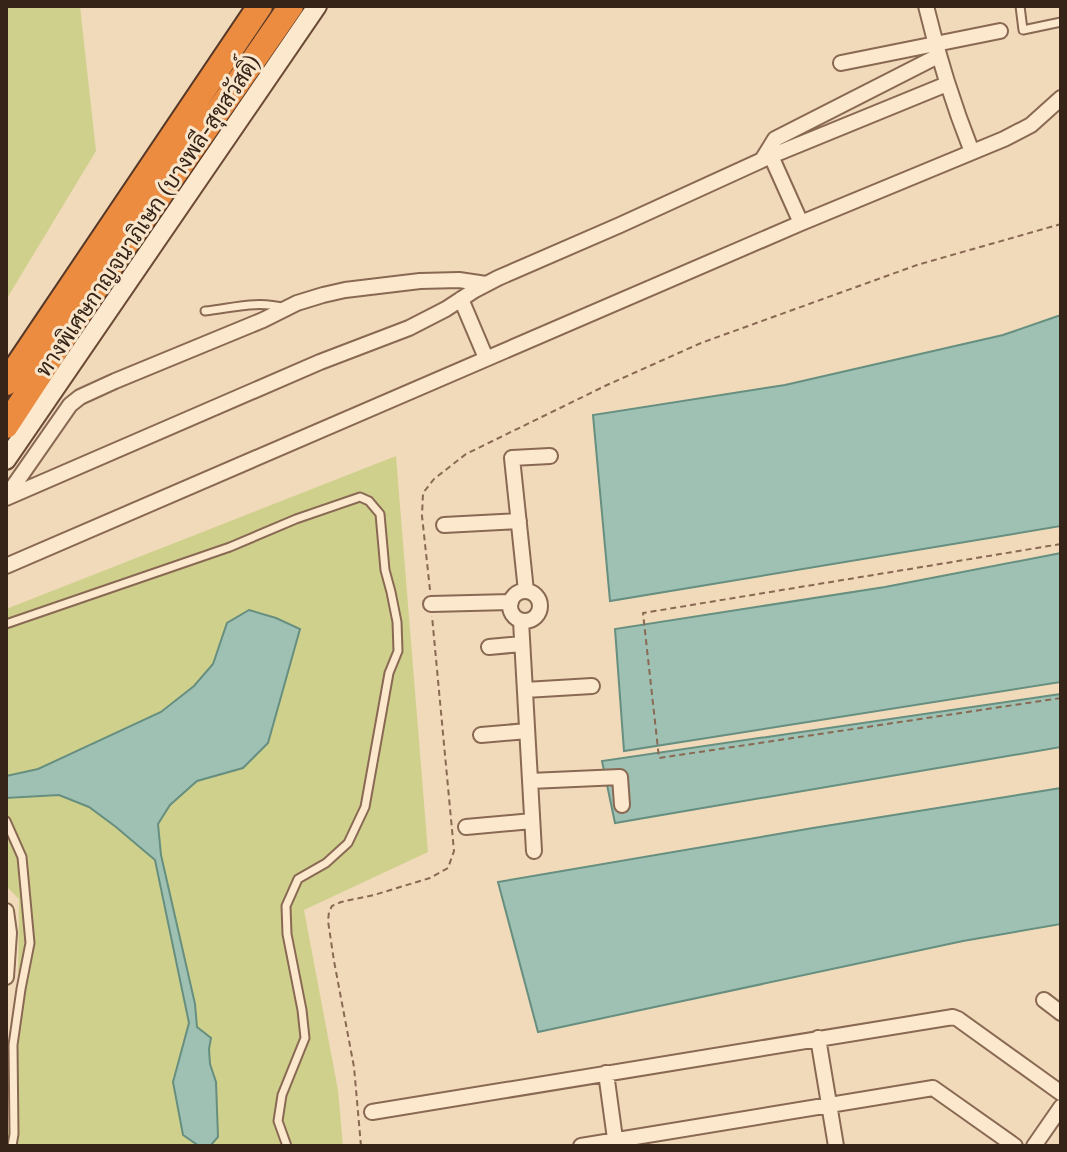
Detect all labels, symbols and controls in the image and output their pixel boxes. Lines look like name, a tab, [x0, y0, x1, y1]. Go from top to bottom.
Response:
street label: ทางพิเศษกาญจนาภิเษก (บางพลี-สุขสวัสดิ์)	[25, 47, 268, 383]

